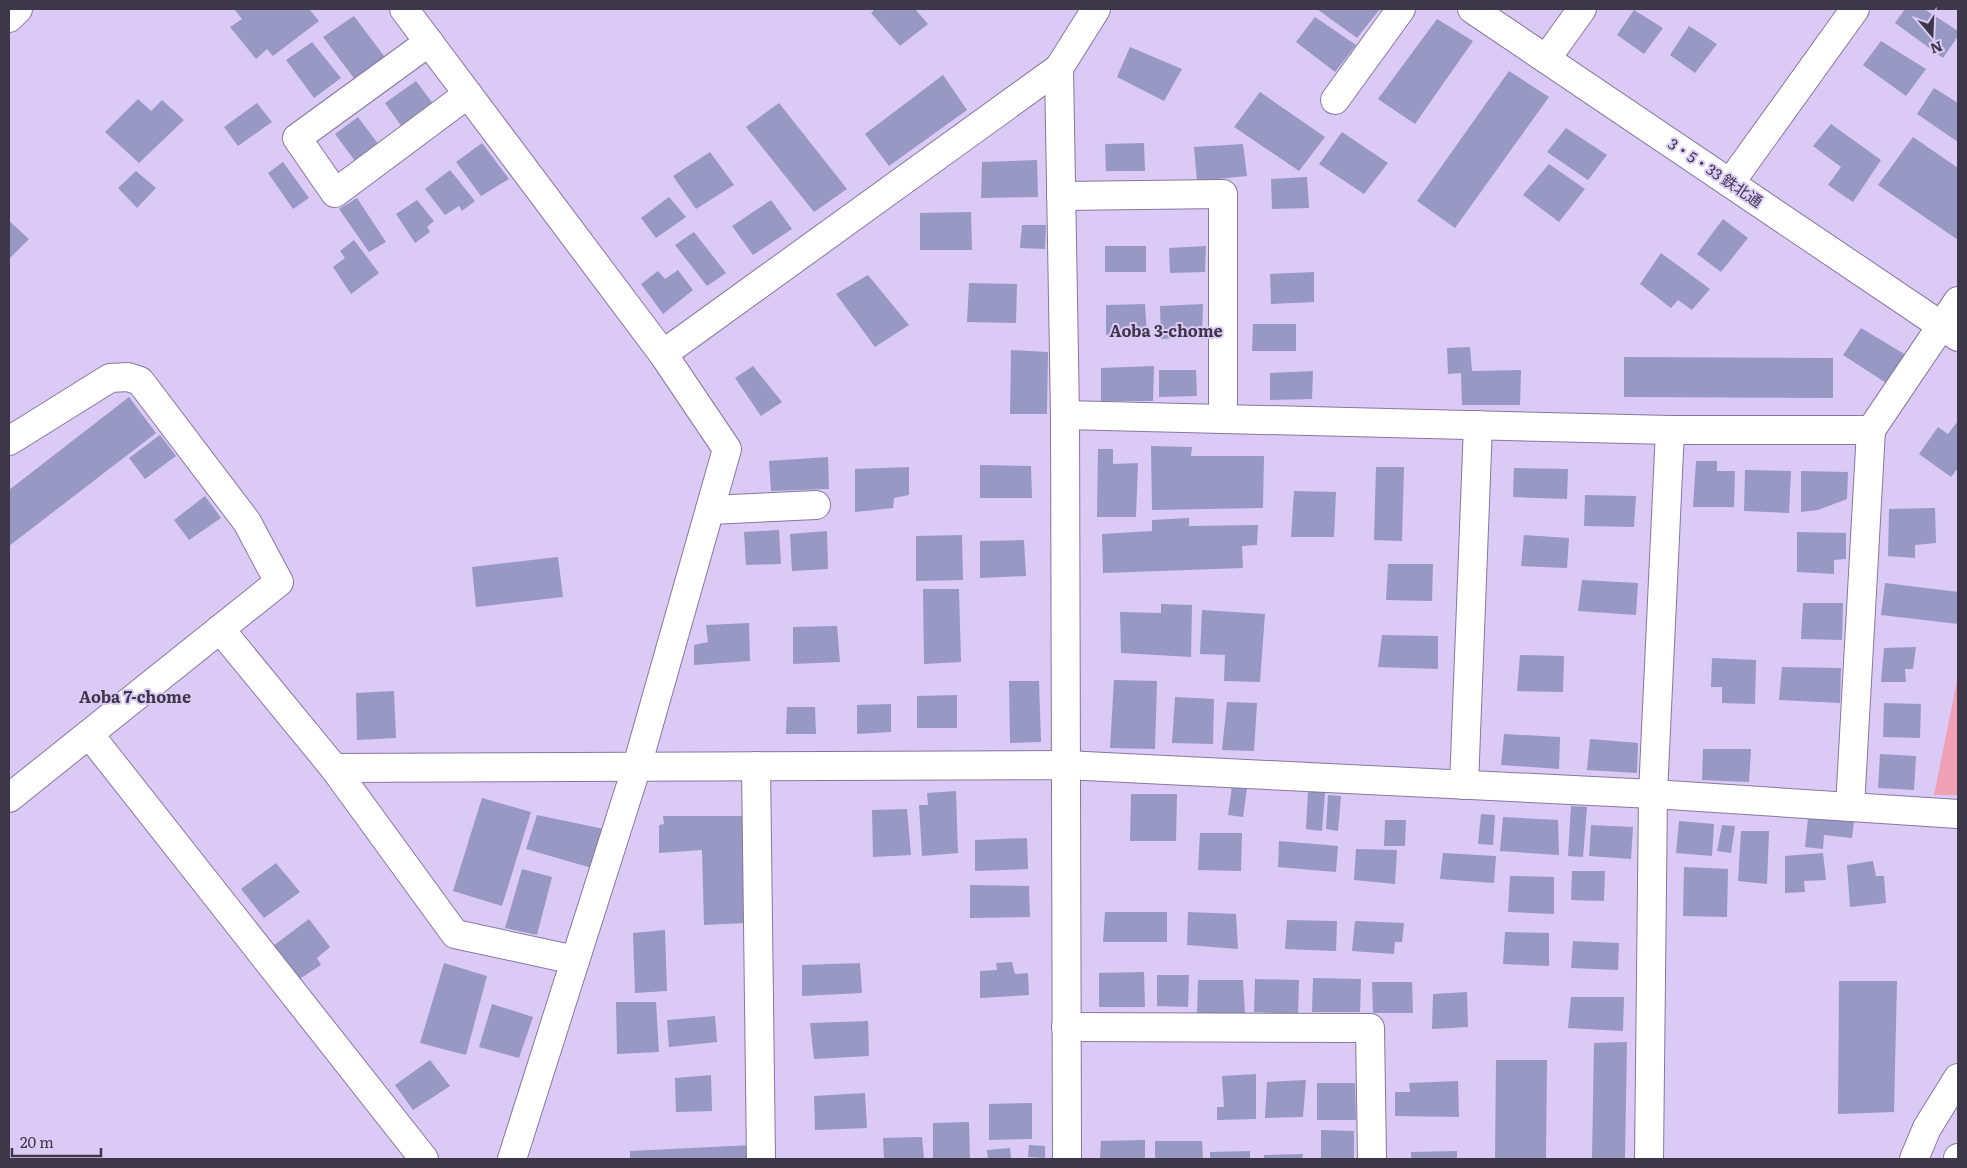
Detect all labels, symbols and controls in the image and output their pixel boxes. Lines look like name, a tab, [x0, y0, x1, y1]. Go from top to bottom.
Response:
north arrow	[1907, 10, 1957, 60]
text: N	[1928, 37, 1945, 60]
street label: 3・5・33 鉄北通	[1664, 132, 1768, 212]
district label: Aoba 3-chome	[1109, 318, 1223, 342]
district label: Aoba 7-chome	[79, 684, 191, 708]
scale bar	[12, 1126, 101, 1158]
text: 20 m	[20, 1130, 54, 1153]

